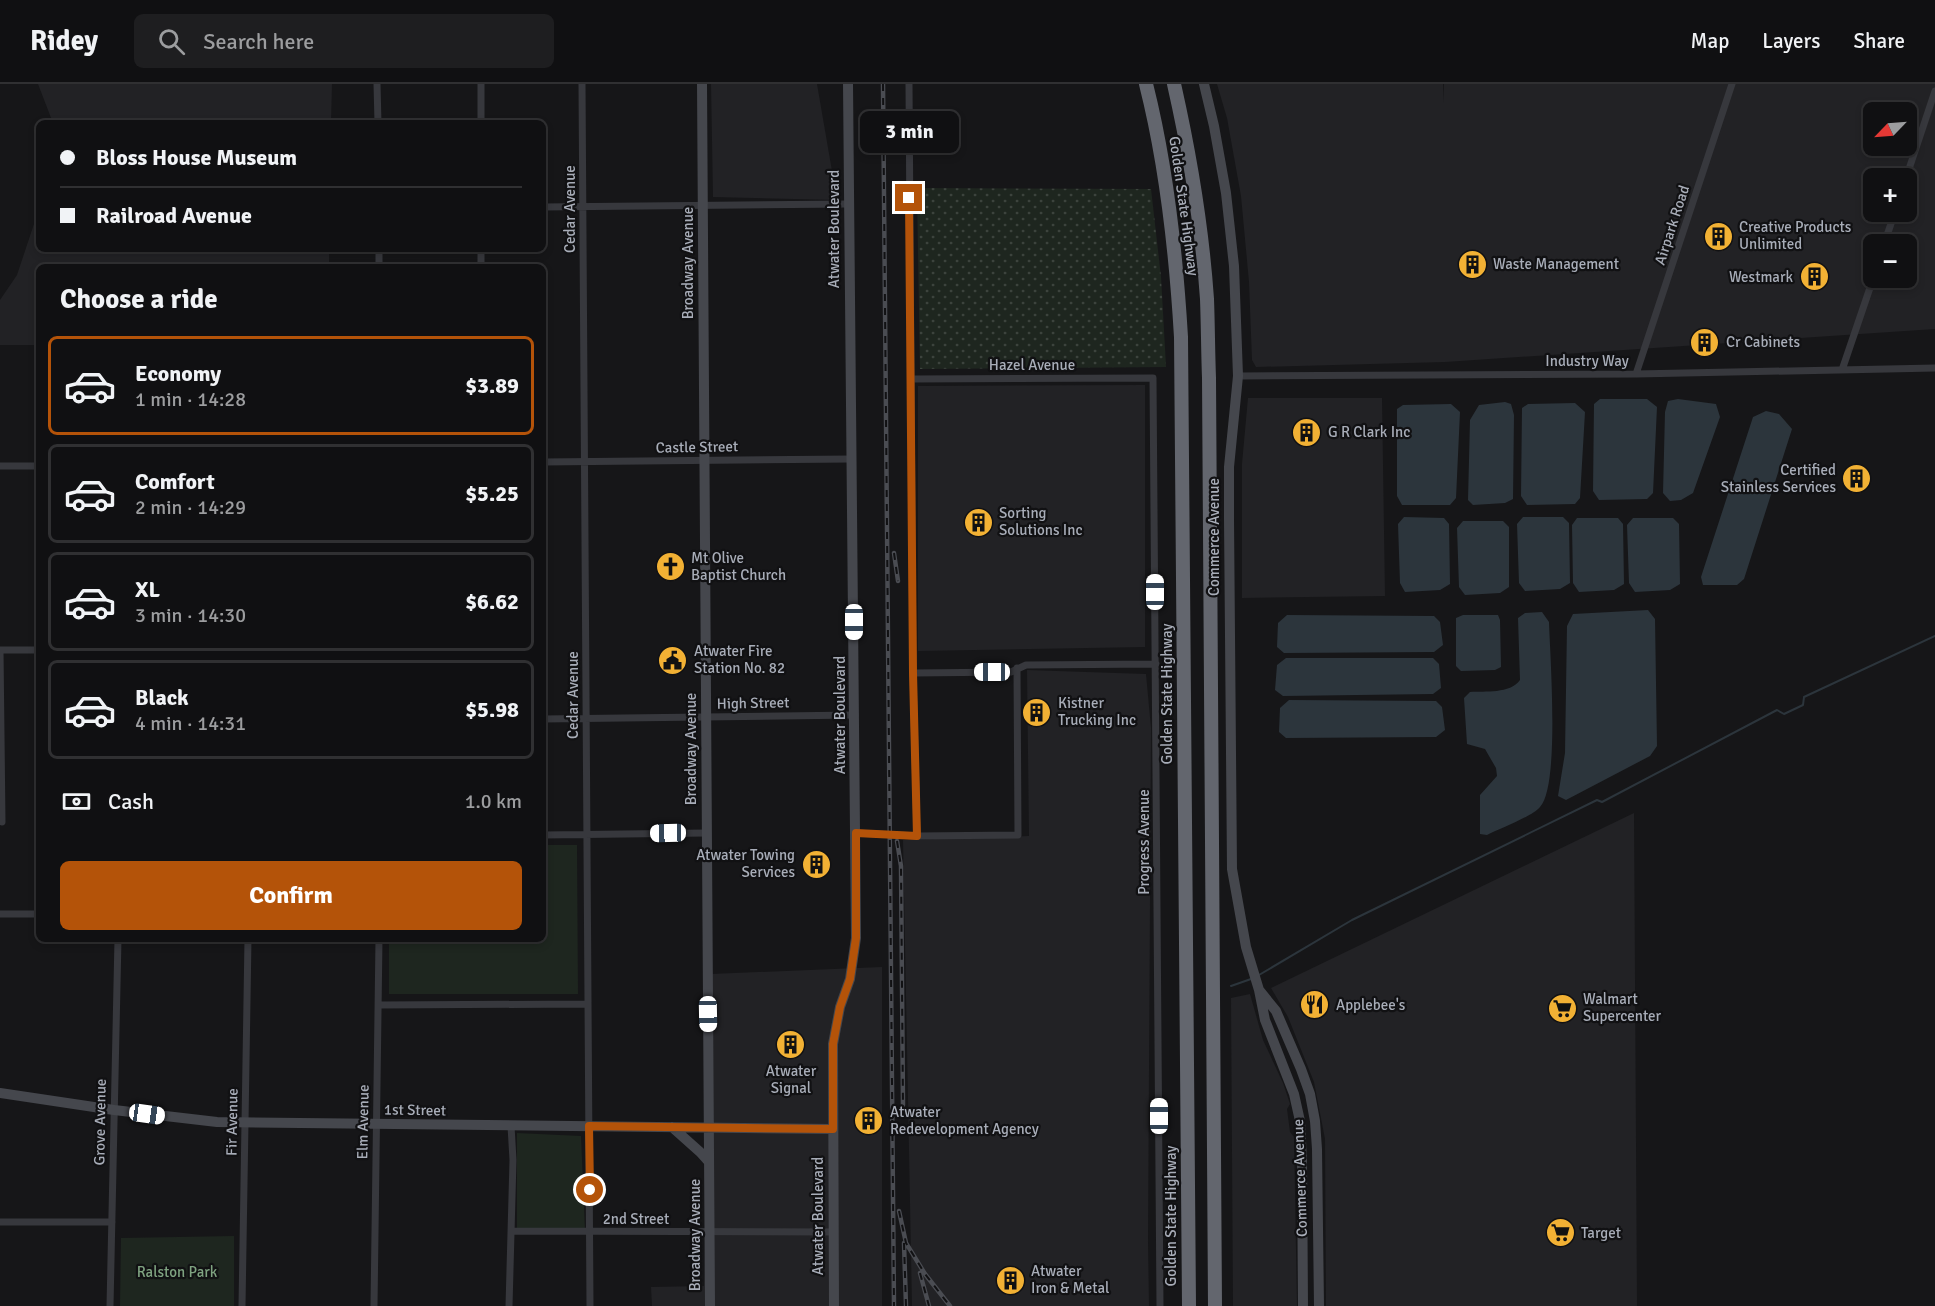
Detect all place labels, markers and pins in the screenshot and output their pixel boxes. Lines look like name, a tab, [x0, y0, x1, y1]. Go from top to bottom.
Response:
place label: Creative Products Unlimited	[1739, 218, 1852, 253]
building icon: Creative Products Unlimited	[1702, 220, 1734, 252]
building icon: Waste Management	[1456, 248, 1488, 280]
place label: Waste Management	[1493, 255, 1619, 273]
building icon: Westmark	[1798, 261, 1830, 293]
place label: Westmark	[1729, 268, 1793, 286]
building icon: Cr Cabinets	[1689, 326, 1721, 358]
place label: Cr Cabinets	[1726, 333, 1800, 351]
building icon: G R Clark Inc	[1291, 416, 1323, 448]
place label: G R Clark Inc	[1328, 423, 1410, 441]
place label: Certified Stainless Services	[1721, 461, 1836, 496]
building icon: Certified Stainless Services	[1841, 463, 1873, 495]
place label: Sorting Solutions Inc	[999, 504, 1083, 539]
building icon: Sorting Solutions Inc	[962, 506, 994, 538]
place label: Mt Olive Baptist Church	[691, 549, 786, 584]
church icon: Mt Olive Baptist Church	[654, 551, 686, 583]
place label: Atwater Fire Station No. 82	[694, 642, 785, 677]
public building icon: Atwater Fire Station No. 82	[657, 644, 689, 676]
place label: Kistner Trucking Inc	[1058, 694, 1136, 729]
building icon: Kistner Trucking Inc	[1021, 696, 1053, 728]
place label: Atwater Towing Services	[696, 846, 795, 881]
building icon: Atwater Towing Services	[800, 848, 832, 880]
restaurant icon: Applebee's	[1299, 989, 1331, 1021]
place label: Walmart Supercenter	[1583, 990, 1662, 1025]
supermarket icon: Walmart Supercenter	[1546, 992, 1578, 1024]
place label: Applebee's	[1336, 996, 1406, 1014]
building icon: Atwater Signal	[775, 1028, 807, 1060]
place label: Atwater Signal	[766, 1062, 817, 1097]
place label: Atwater Redevelopment Agency	[890, 1103, 1039, 1138]
building icon: Atwater Redevelopment Agency	[853, 1105, 885, 1137]
supermarket icon: Target	[1544, 1217, 1576, 1249]
place label: Target	[1581, 1224, 1621, 1242]
place label: Atwater Iron & Metal	[1031, 1262, 1109, 1297]
building icon: Atwater Iron & Metal	[994, 1264, 1026, 1296]

